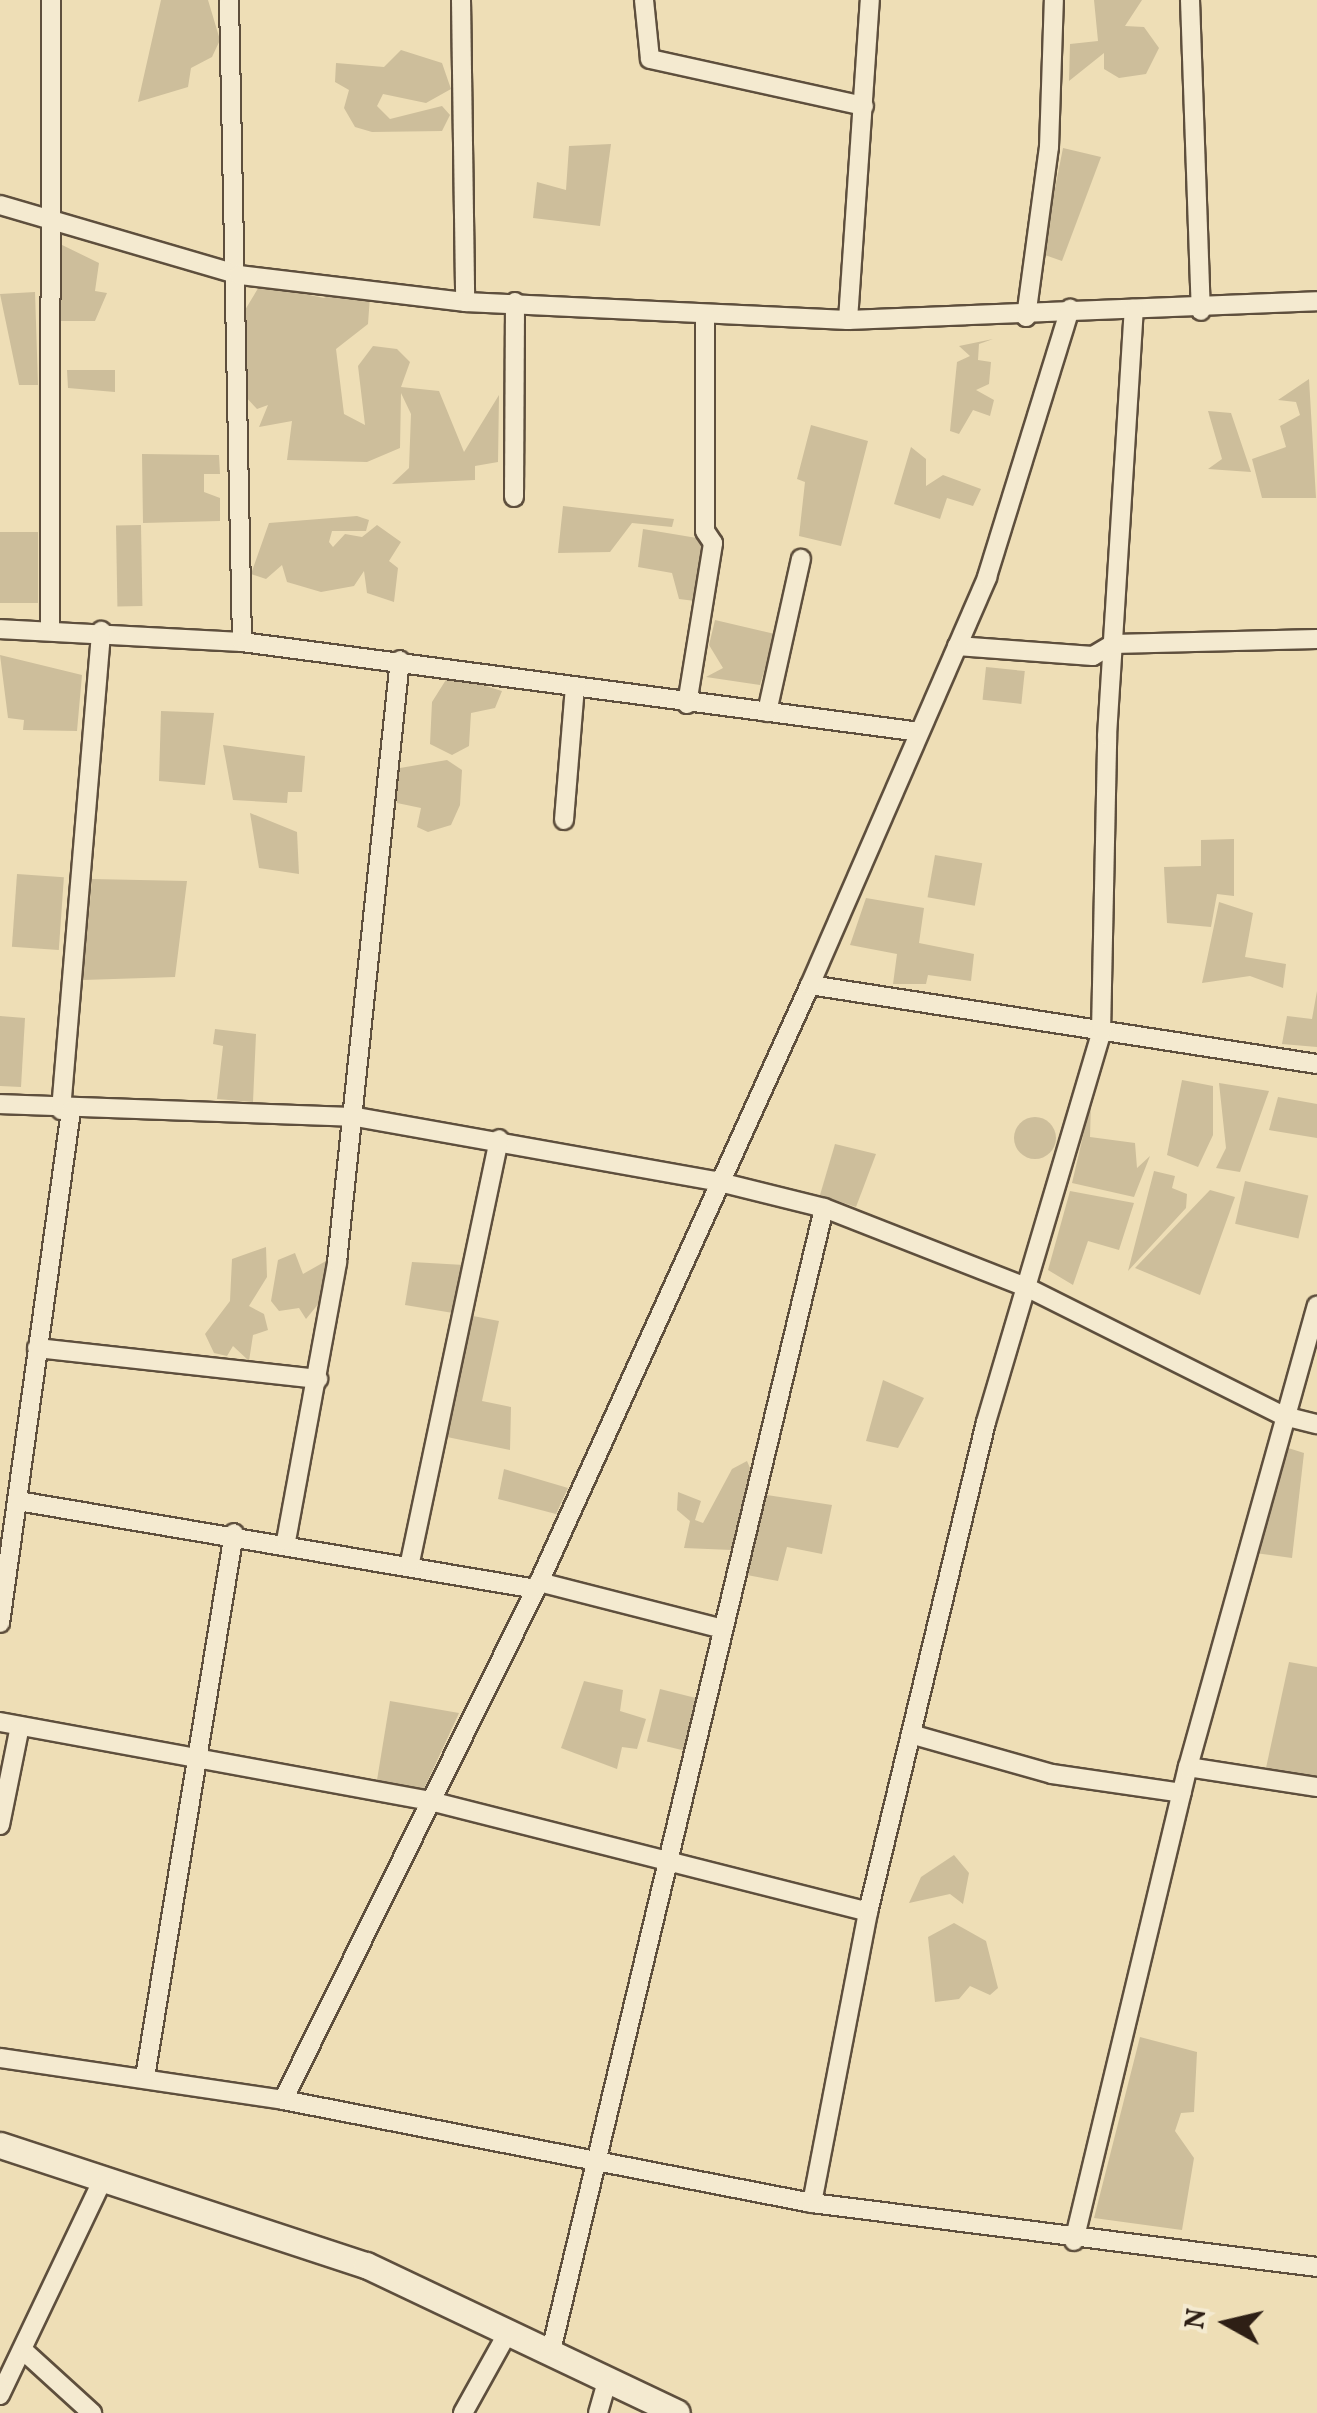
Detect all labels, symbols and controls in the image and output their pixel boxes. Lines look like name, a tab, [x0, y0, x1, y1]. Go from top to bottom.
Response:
north arrow	[1177, 2273, 1277, 2373]
text: N	[1176, 2306, 1218, 2332]

